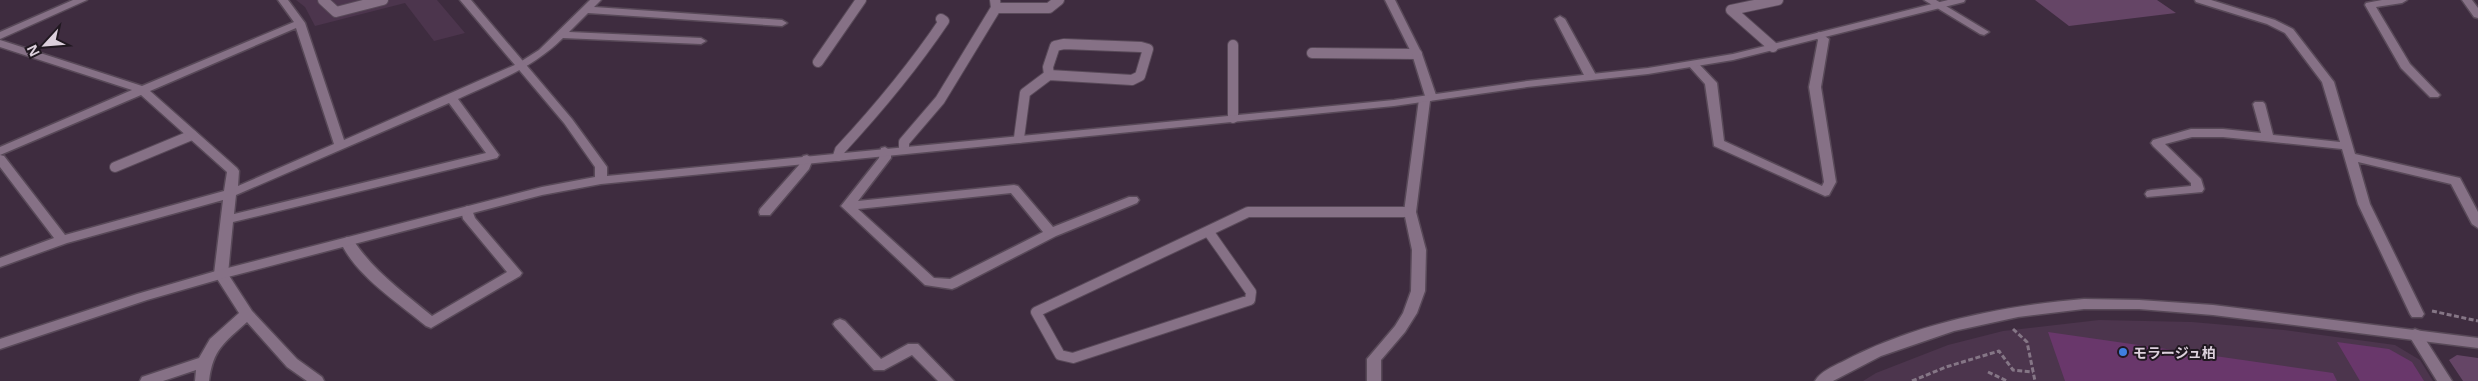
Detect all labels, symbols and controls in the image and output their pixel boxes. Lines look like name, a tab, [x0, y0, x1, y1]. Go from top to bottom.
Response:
north arrow	[20, 20, 70, 70]
text: N	[22, 42, 44, 60]
place label: モラージュ柏	[2133, 343, 2216, 362]
marker: モラージュ柏	[2117, 346, 2129, 358]

